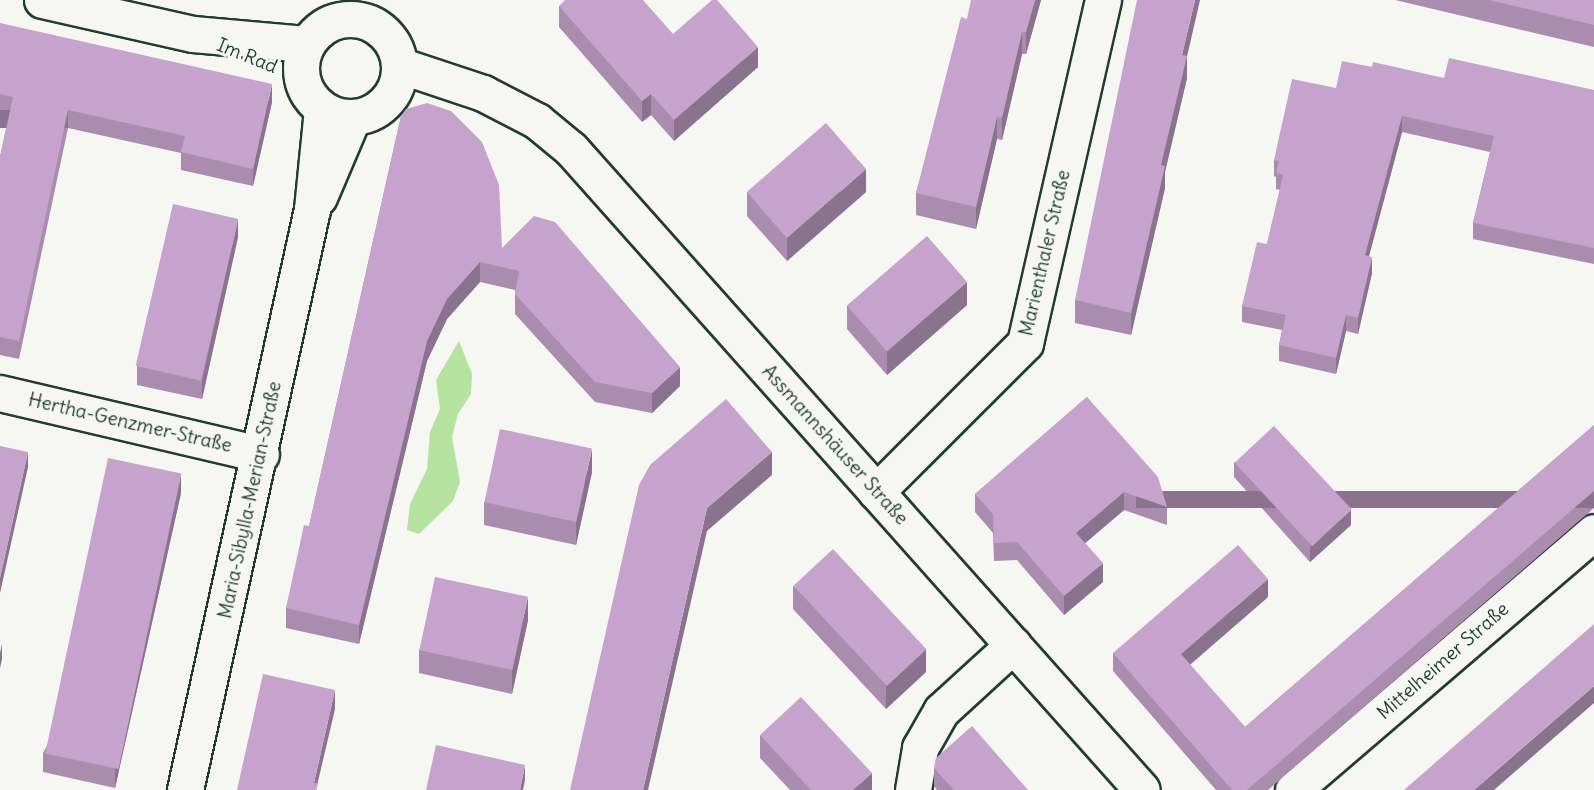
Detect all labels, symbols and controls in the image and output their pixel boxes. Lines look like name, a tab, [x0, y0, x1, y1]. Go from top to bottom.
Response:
street label: Im Rad	[213, 34, 281, 78]
street label: Marienthaler Straße	[1015, 168, 1075, 338]
street label: Assmannshäuser Straße	[757, 360, 913, 530]
street label: Maria-Sibylla-Merian-Straße	[214, 379, 286, 621]
street label: Hertha-Genzmer-Straße	[26, 388, 234, 458]
street label: Mittelheimer Straße	[1373, 598, 1513, 724]

